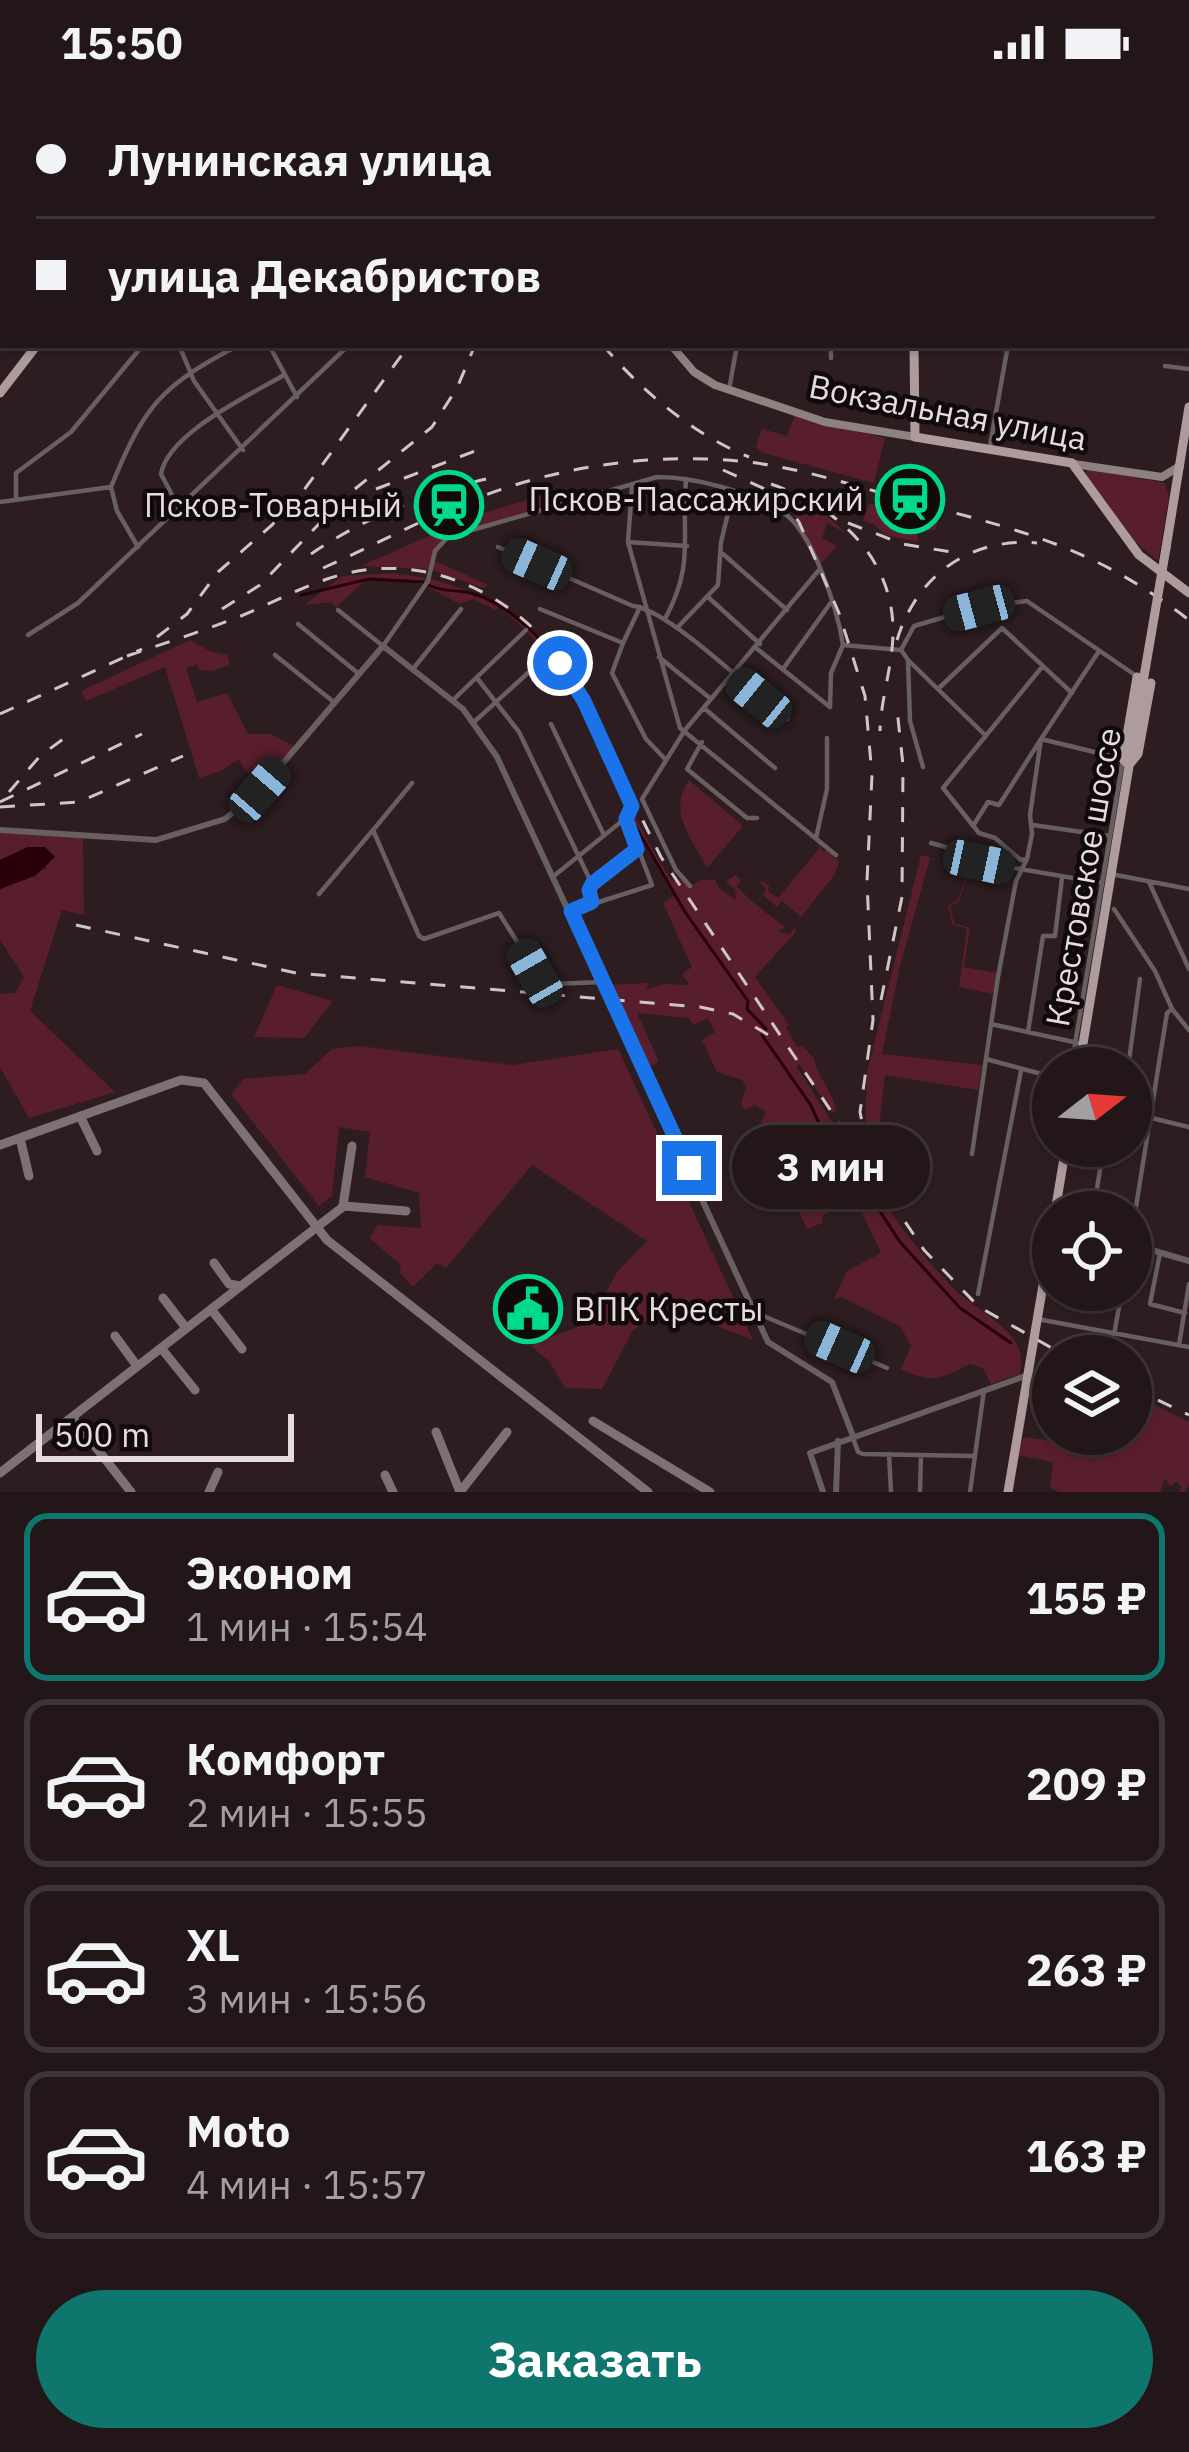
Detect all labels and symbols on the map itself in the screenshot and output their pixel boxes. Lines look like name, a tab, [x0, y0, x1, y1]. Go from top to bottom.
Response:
street label: Вокзальная улица	[806, 364, 1091, 460]
station icon: Псков-Пассажирский	[875, 464, 945, 534]
station icon: Псков-Товарный	[414, 470, 484, 540]
place label: Псков-Пассажирский	[529, 477, 864, 520]
place label: Псков-Товарный	[144, 483, 402, 526]
car	[497, 533, 577, 595]
car	[940, 581, 1018, 635]
route start	[533, 636, 587, 690]
car	[720, 661, 798, 735]
street label: Крестовское шоссе	[1035, 724, 1130, 1029]
car	[223, 751, 297, 829]
car	[940, 837, 1018, 887]
car	[501, 933, 569, 1013]
north arrow	[1032, 1047, 1152, 1167]
callout: 3 мин	[731, 1126, 929, 1210]
route end	[662, 1141, 716, 1195]
public building icon: ВПК Кресты	[493, 1274, 563, 1344]
place label: ВПК Кресты	[574, 1287, 763, 1330]
car	[800, 1316, 880, 1378]
scale bar	[36, 1408, 294, 1461]

